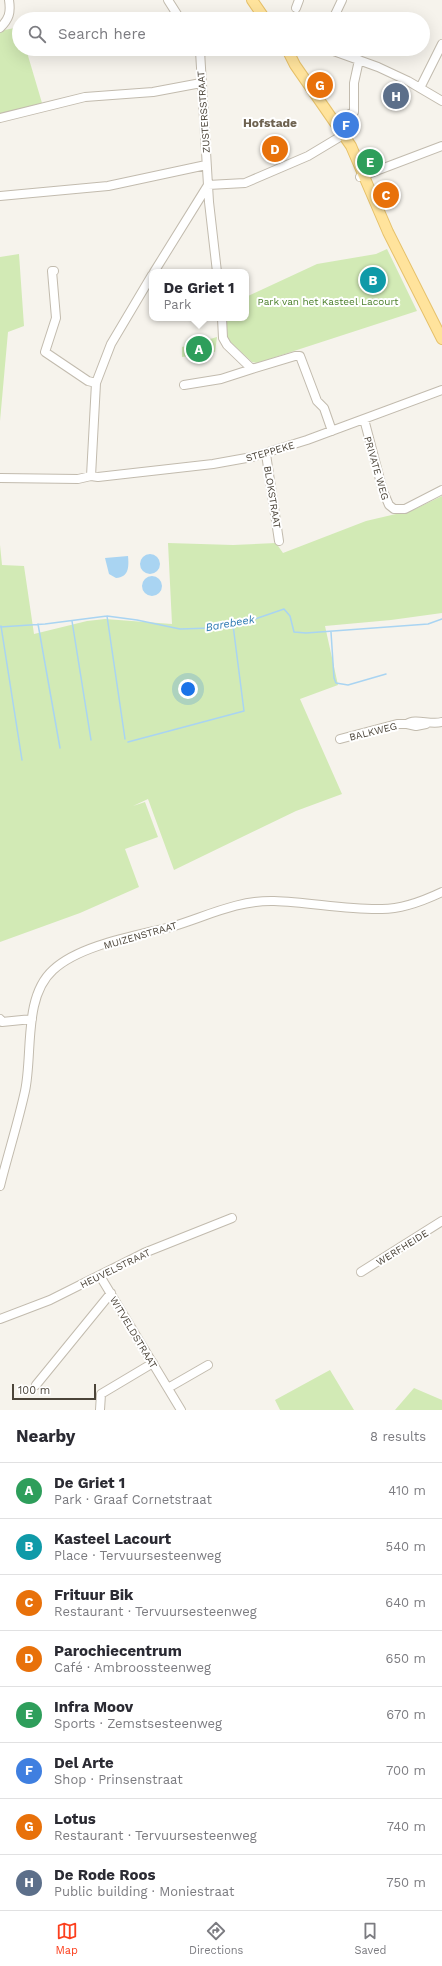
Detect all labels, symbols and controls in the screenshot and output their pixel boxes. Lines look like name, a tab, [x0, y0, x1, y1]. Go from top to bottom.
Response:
search box	[12, 12, 430, 56]
icon: search	[26, 23, 48, 45]
text: Search here	[58, 25, 146, 43]
pin: G	[307, 70, 333, 100]
street label: ZUSTERSSTRAAT	[195, 71, 212, 153]
pin: H	[383, 81, 409, 111]
pin: F	[333, 110, 359, 140]
district label: Hofstade	[243, 116, 297, 130]
pin: D	[262, 134, 288, 164]
pin: E	[357, 147, 383, 177]
pin: C	[373, 180, 399, 210]
pin: B	[360, 265, 386, 295]
popup	[149, 269, 249, 321]
text: De Griet 1	[163, 279, 235, 297]
park label: Park van het Kasteel Lacourt	[258, 296, 399, 307]
text: Park	[163, 297, 191, 312]
pin: A	[186, 334, 212, 364]
street label: PRIVATE WEG	[362, 435, 391, 501]
street label: STEPPEKE	[245, 439, 296, 464]
street label: BLOKSTRAAT	[262, 465, 283, 529]
water label: Barebeek	[205, 613, 257, 634]
your location	[178, 679, 198, 699]
street label: BALKWEG	[348, 720, 398, 743]
street label: MUIZENSTRAAT	[102, 920, 178, 951]
street label: WERFHEIDE	[374, 1227, 430, 1268]
street label: HEUVELSTRAAT	[78, 1247, 152, 1290]
street label: WITVELDSTRAAT	[108, 1294, 159, 1370]
scale bar	[12, 1382, 96, 1401]
text: 100 m	[18, 1384, 50, 1397]
text: Nearby	[16, 1426, 75, 1446]
text: 8 results	[370, 1429, 426, 1444]
text: De Griet 1	[54, 1474, 125, 1492]
text: A	[25, 1483, 33, 1498]
text: 410 m	[388, 1483, 426, 1498]
text: Park · Graaf Cornetstraat	[54, 1492, 212, 1507]
text: Kasteel Lacourt	[54, 1530, 171, 1548]
text: B	[25, 1539, 33, 1554]
text: 540 m	[386, 1539, 426, 1554]
text: Place · Tervuursesteenweg	[54, 1548, 221, 1563]
text: Frituur Bik	[54, 1586, 133, 1604]
text: C	[25, 1595, 33, 1610]
text: 640 m	[385, 1595, 426, 1610]
text: Restaurant · Tervuursesteenweg	[54, 1604, 257, 1619]
text: Parochiecentrum	[54, 1642, 182, 1660]
text: D	[24, 1651, 34, 1666]
text: 650 m	[386, 1651, 426, 1666]
text: Café · Ambroossteenweg	[54, 1660, 211, 1675]
text: Infra Moov	[54, 1698, 133, 1716]
text: E	[25, 1707, 33, 1722]
text: 670 m	[386, 1707, 426, 1722]
text: Sports · Zemstsesteenweg	[54, 1716, 222, 1731]
text: Del Arte	[54, 1754, 114, 1772]
text: F	[25, 1763, 33, 1778]
text: 700 m	[386, 1763, 426, 1778]
text: Shop · Prinsenstraat	[54, 1772, 183, 1787]
text: Lotus	[54, 1810, 96, 1828]
text: G	[24, 1819, 34, 1834]
text: 740 m	[387, 1819, 426, 1834]
text: Restaurant · Tervuursesteenweg	[54, 1828, 257, 1843]
text: De Rode Roos	[54, 1866, 156, 1884]
text: H	[24, 1875, 34, 1890]
text: 750 m	[386, 1875, 426, 1890]
text: Public building · Moniestraat	[54, 1884, 234, 1899]
tab: Map	[56, 1920, 78, 1957]
tab: Directions	[189, 1920, 243, 1957]
tab: Saved	[354, 1920, 386, 1957]

